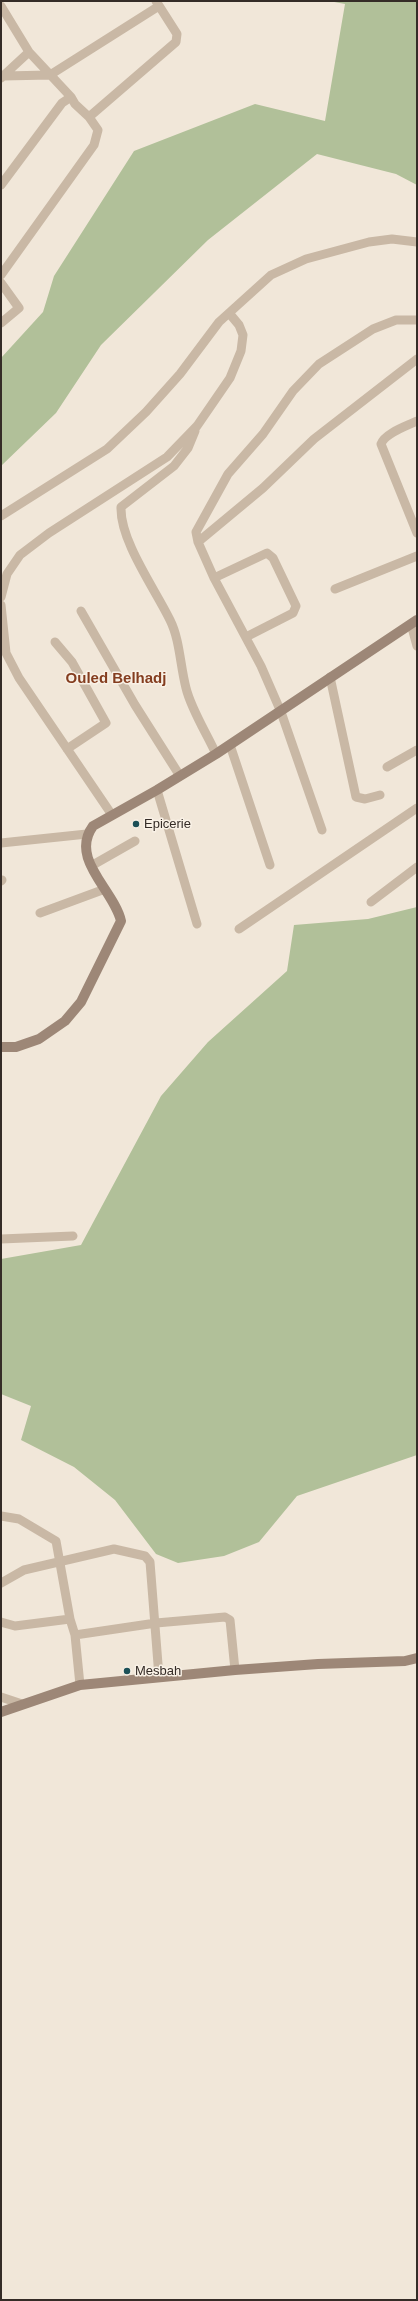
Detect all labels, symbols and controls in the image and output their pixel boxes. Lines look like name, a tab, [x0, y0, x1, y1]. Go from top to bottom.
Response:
district label: Ouled Belhadj	[66, 670, 166, 688]
place label: Epicerie	[144, 816, 191, 832]
marker: Epicerie	[131, 819, 141, 829]
place label: Mesbah	[135, 1663, 181, 1679]
marker: Mesbah	[122, 1666, 132, 1676]

